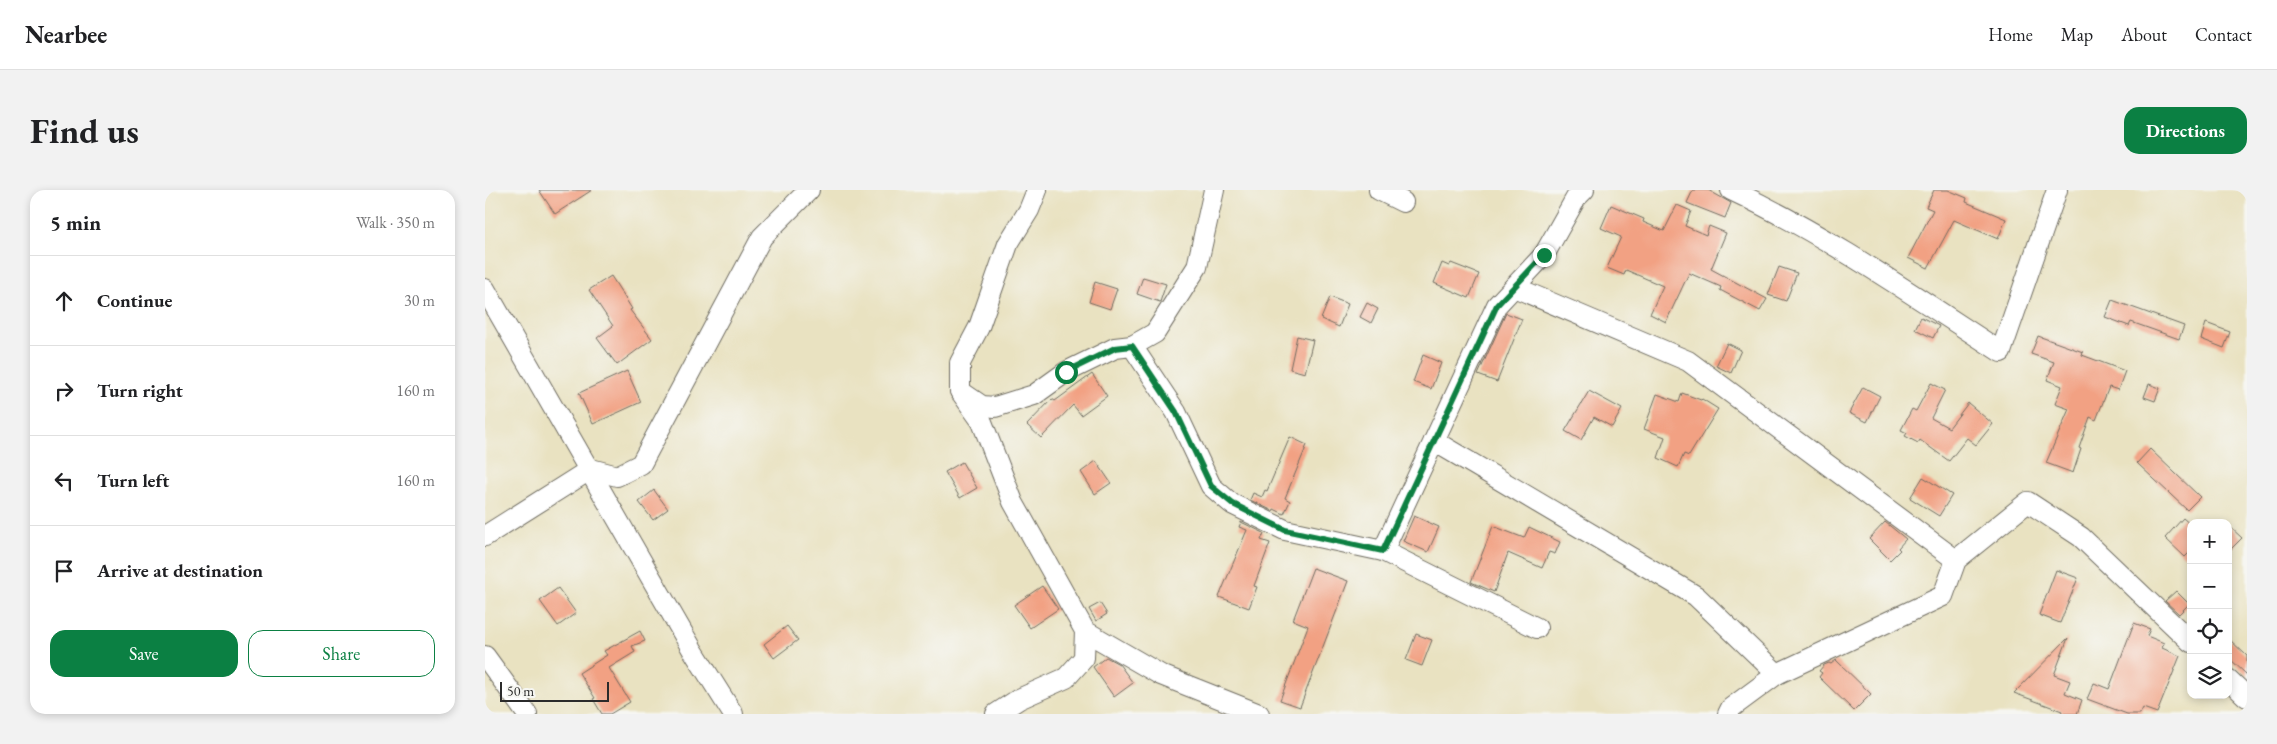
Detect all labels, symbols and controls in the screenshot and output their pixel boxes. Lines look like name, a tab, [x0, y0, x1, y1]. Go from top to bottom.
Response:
text: Nearbee	[25, 19, 107, 50]
text: Home	[1988, 23, 2033, 46]
text: Map	[2061, 23, 2093, 46]
text: About	[2121, 23, 2167, 46]
text: Contact	[2195, 23, 2252, 46]
button: Directions	[2124, 107, 2247, 154]
text: Find us	[30, 108, 139, 153]
text: 5 min	[50, 209, 101, 236]
text: Walk · 350 m	[356, 212, 435, 233]
route end	[1533, 244, 1556, 267]
icon: ahead	[50, 287, 78, 315]
text: Continue	[97, 288, 172, 313]
text: 30 m	[404, 290, 435, 311]
route start	[1055, 361, 1078, 384]
icon: right	[50, 377, 78, 405]
text: Turn right	[97, 378, 183, 403]
text: 160 m	[396, 380, 435, 401]
icon: left	[50, 467, 78, 495]
text: Turn left	[97, 468, 169, 493]
text: 160 m	[396, 470, 435, 491]
map controls	[2187, 519, 2232, 699]
button: +	[2187, 519, 2232, 564]
icon: arrive	[50, 557, 78, 585]
text: Arrive at destination	[97, 558, 263, 583]
button: −	[2187, 564, 2232, 609]
button: locate	[2187, 609, 2232, 654]
button: Save	[50, 630, 238, 677]
button: Share	[248, 630, 435, 677]
button: layers	[2187, 654, 2232, 699]
scale bar	[500, 679, 609, 702]
text: 50 m	[507, 682, 534, 700]

